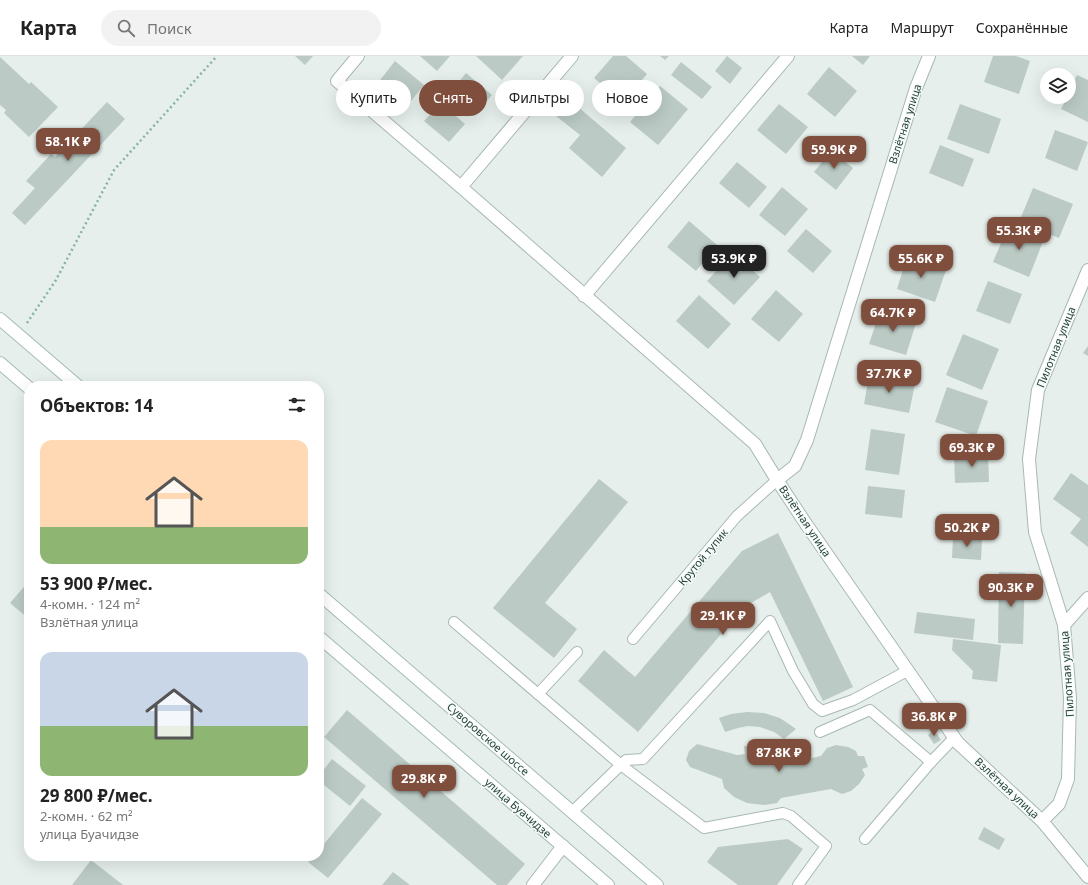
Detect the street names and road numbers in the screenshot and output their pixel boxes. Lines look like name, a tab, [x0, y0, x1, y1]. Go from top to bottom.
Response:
street label: Взлётная улица	[885, 82, 925, 166]
street label: Пилотная улица	[1032, 304, 1079, 390]
street label: Взлётная улица	[776, 482, 835, 559]
street label: Крутой тупик	[674, 525, 731, 588]
street label: Пилотная улица	[1056, 631, 1077, 718]
street label: Суворовское шоссе	[444, 699, 533, 779]
street label: Взлётная улица	[972, 754, 1043, 822]
street label: улица Буачидзе	[482, 775, 555, 841]

